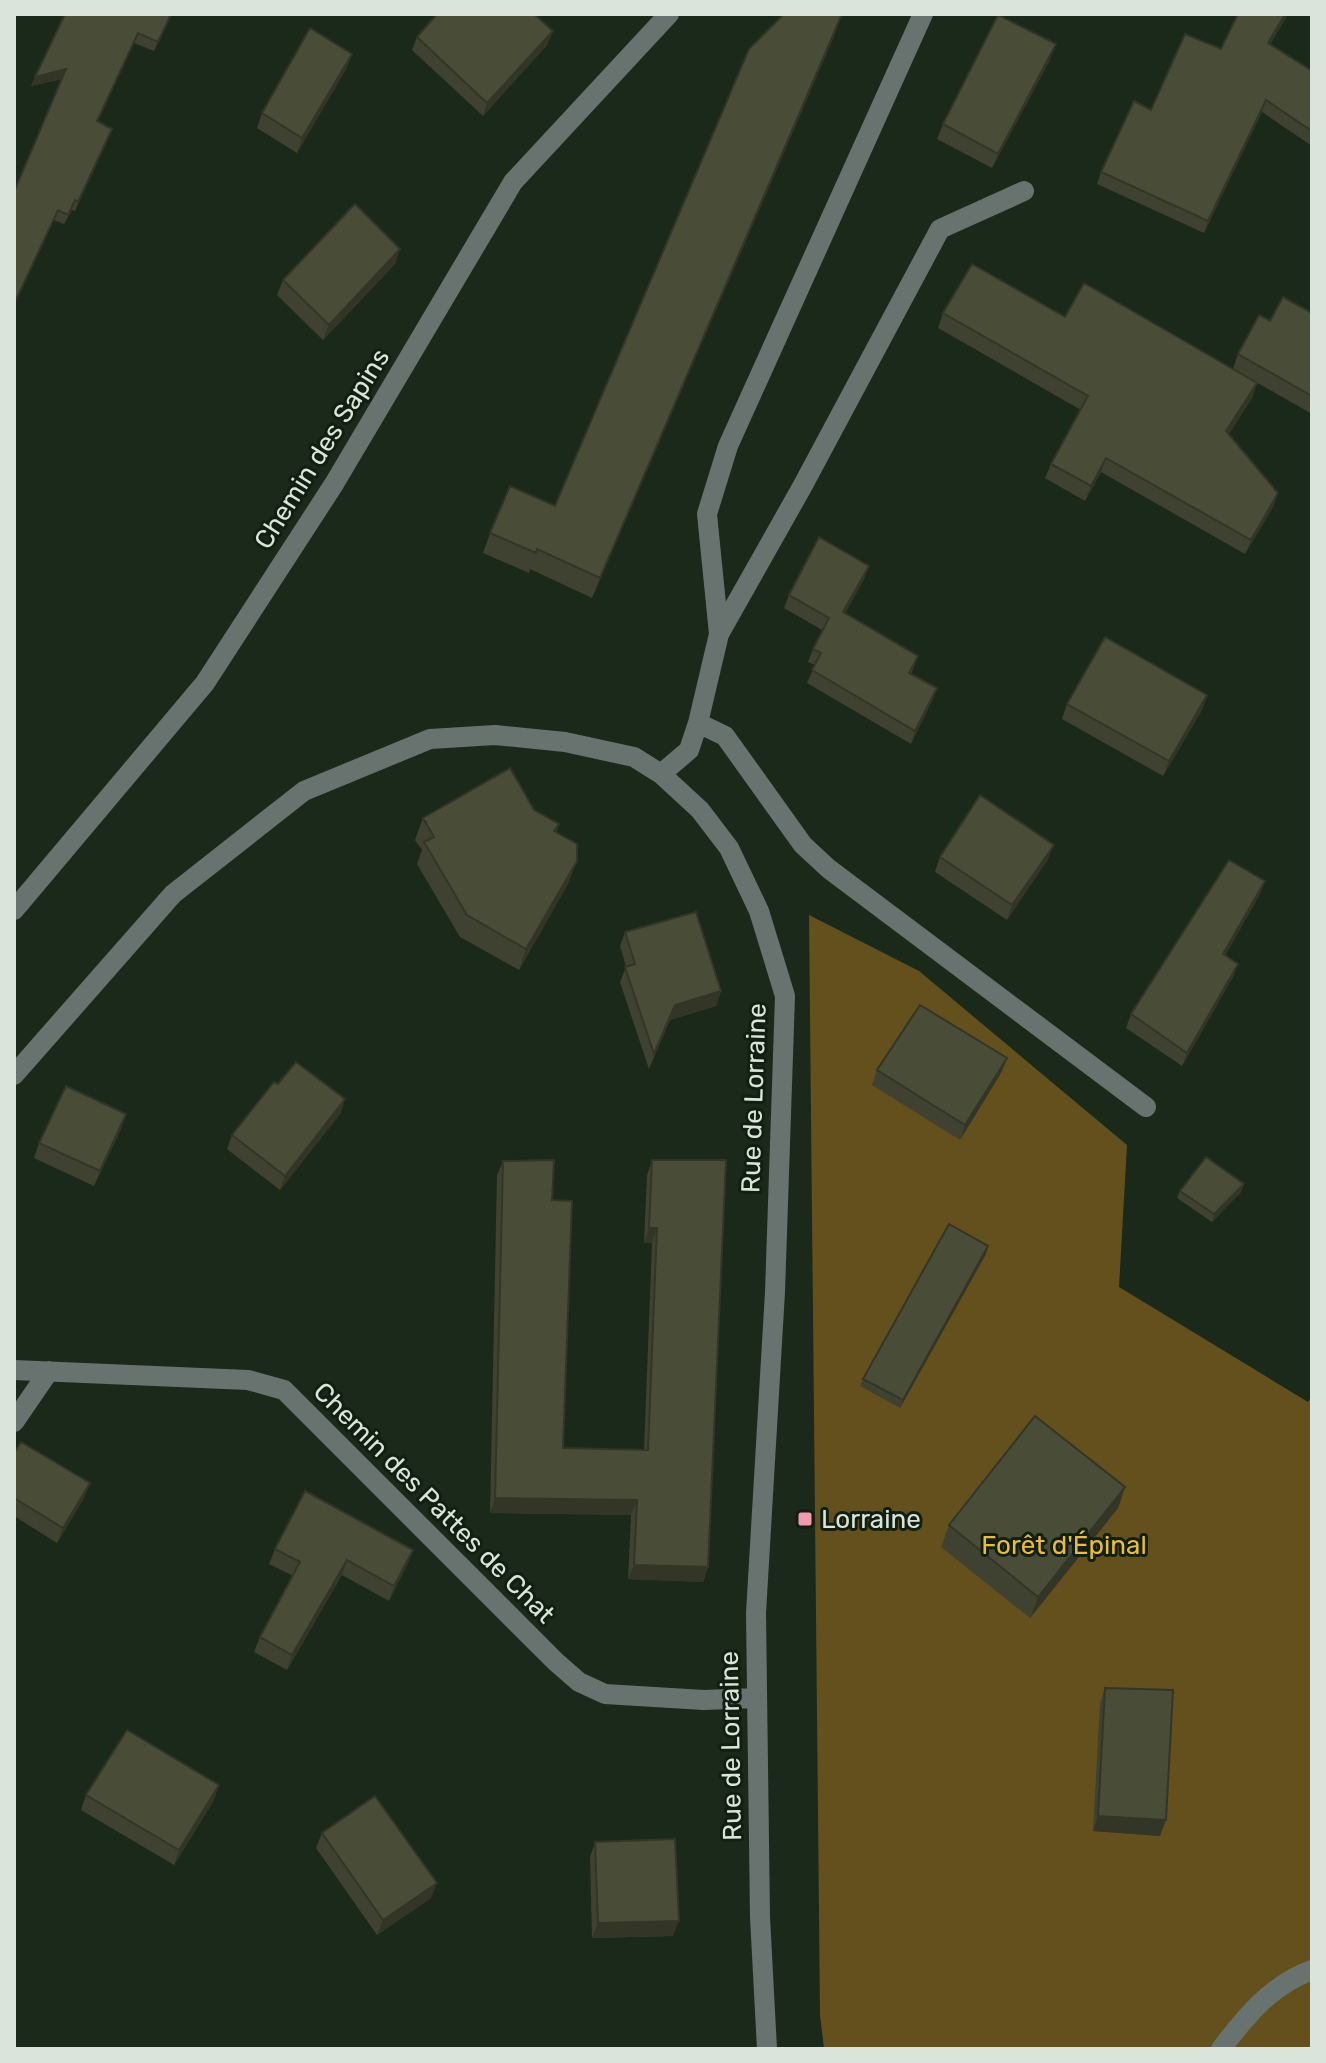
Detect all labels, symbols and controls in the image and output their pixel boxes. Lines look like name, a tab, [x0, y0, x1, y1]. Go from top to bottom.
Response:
street label: Chemin des Sapins	[248, 343, 396, 555]
street label: Rue de Lorraine	[735, 1003, 773, 1193]
street label: Chemin des Pattes de Chat	[307, 1376, 561, 1630]
place label: Lorraine	[821, 1504, 921, 1535]
marker: Lorraine	[796, 1510, 814, 1528]
park label: Forêt d'Épinal	[981, 1530, 1147, 1561]
street label: Rue de Lorraine	[714, 1651, 748, 1841]

